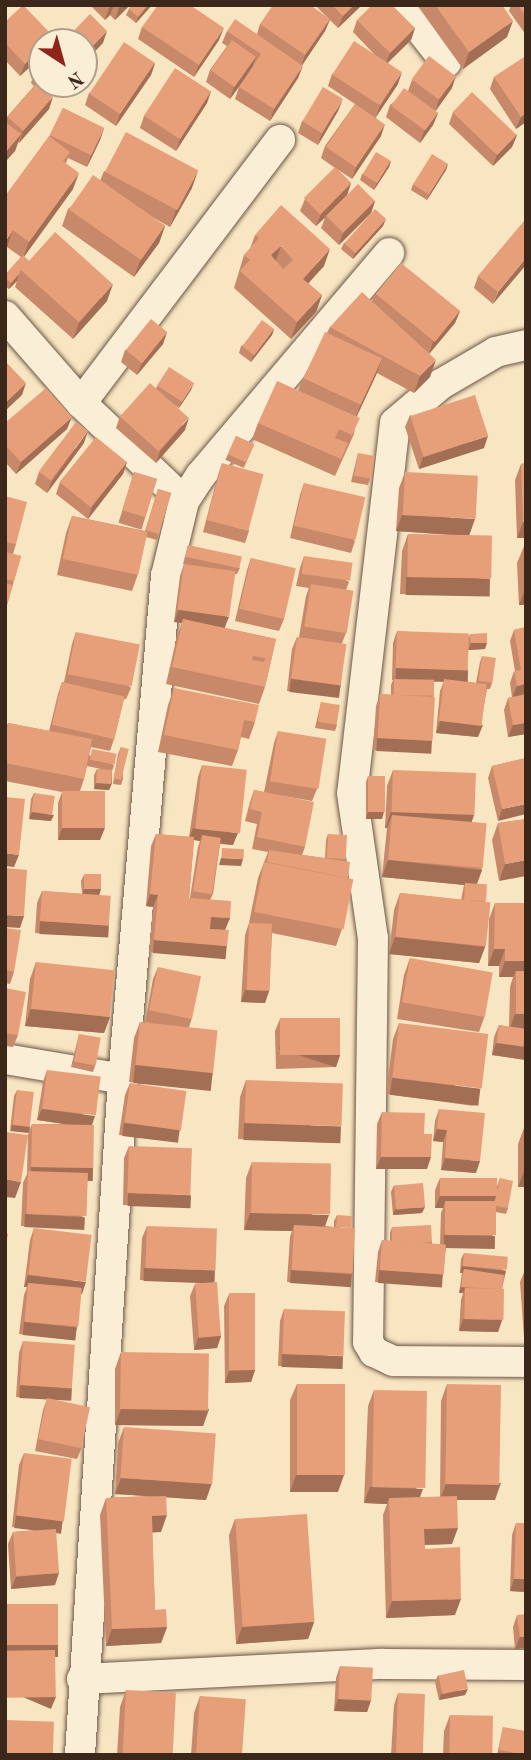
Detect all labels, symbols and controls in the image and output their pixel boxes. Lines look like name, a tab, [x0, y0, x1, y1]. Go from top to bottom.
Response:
north arrow	[28, 28, 98, 98]
text: N	[63, 67, 86, 91]

